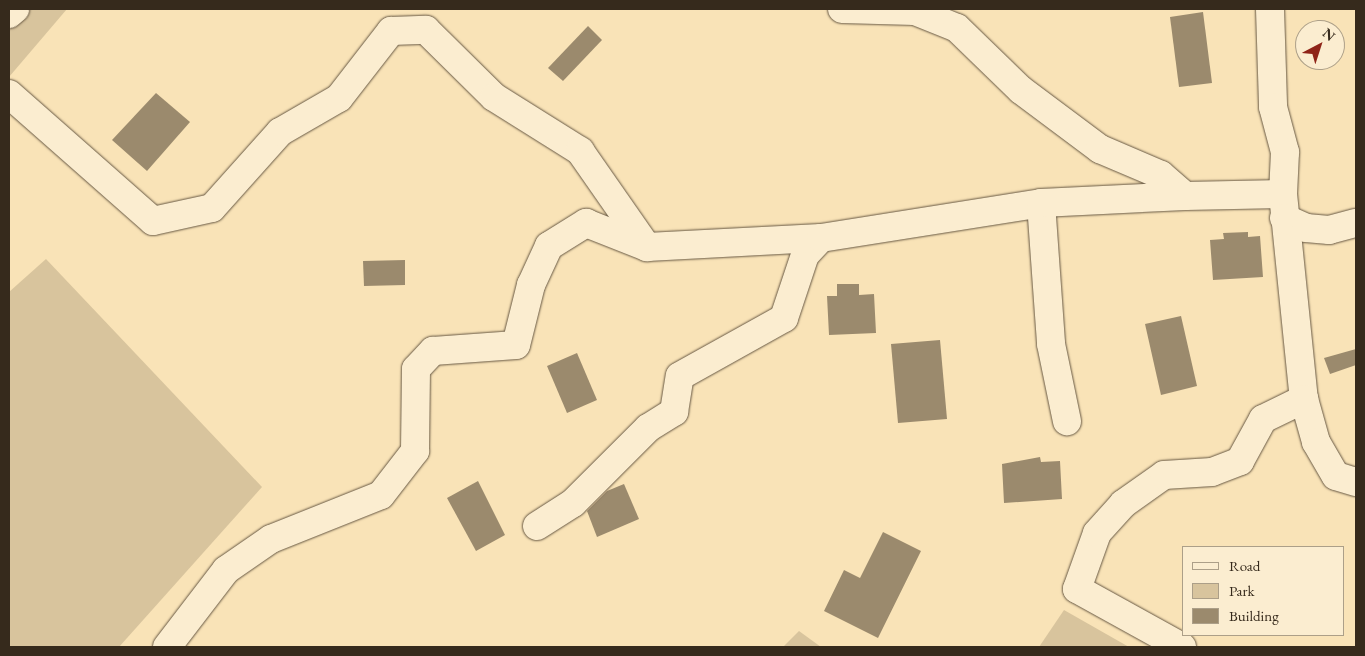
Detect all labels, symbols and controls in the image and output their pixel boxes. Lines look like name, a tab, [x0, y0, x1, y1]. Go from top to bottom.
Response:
north arrow	[1295, 20, 1345, 70]
text: N	[1319, 24, 1339, 45]
legend	[1182, 546, 1345, 636]
text: Road	[1229, 556, 1260, 575]
text: Park	[1229, 581, 1255, 600]
text: Building	[1229, 606, 1279, 625]

